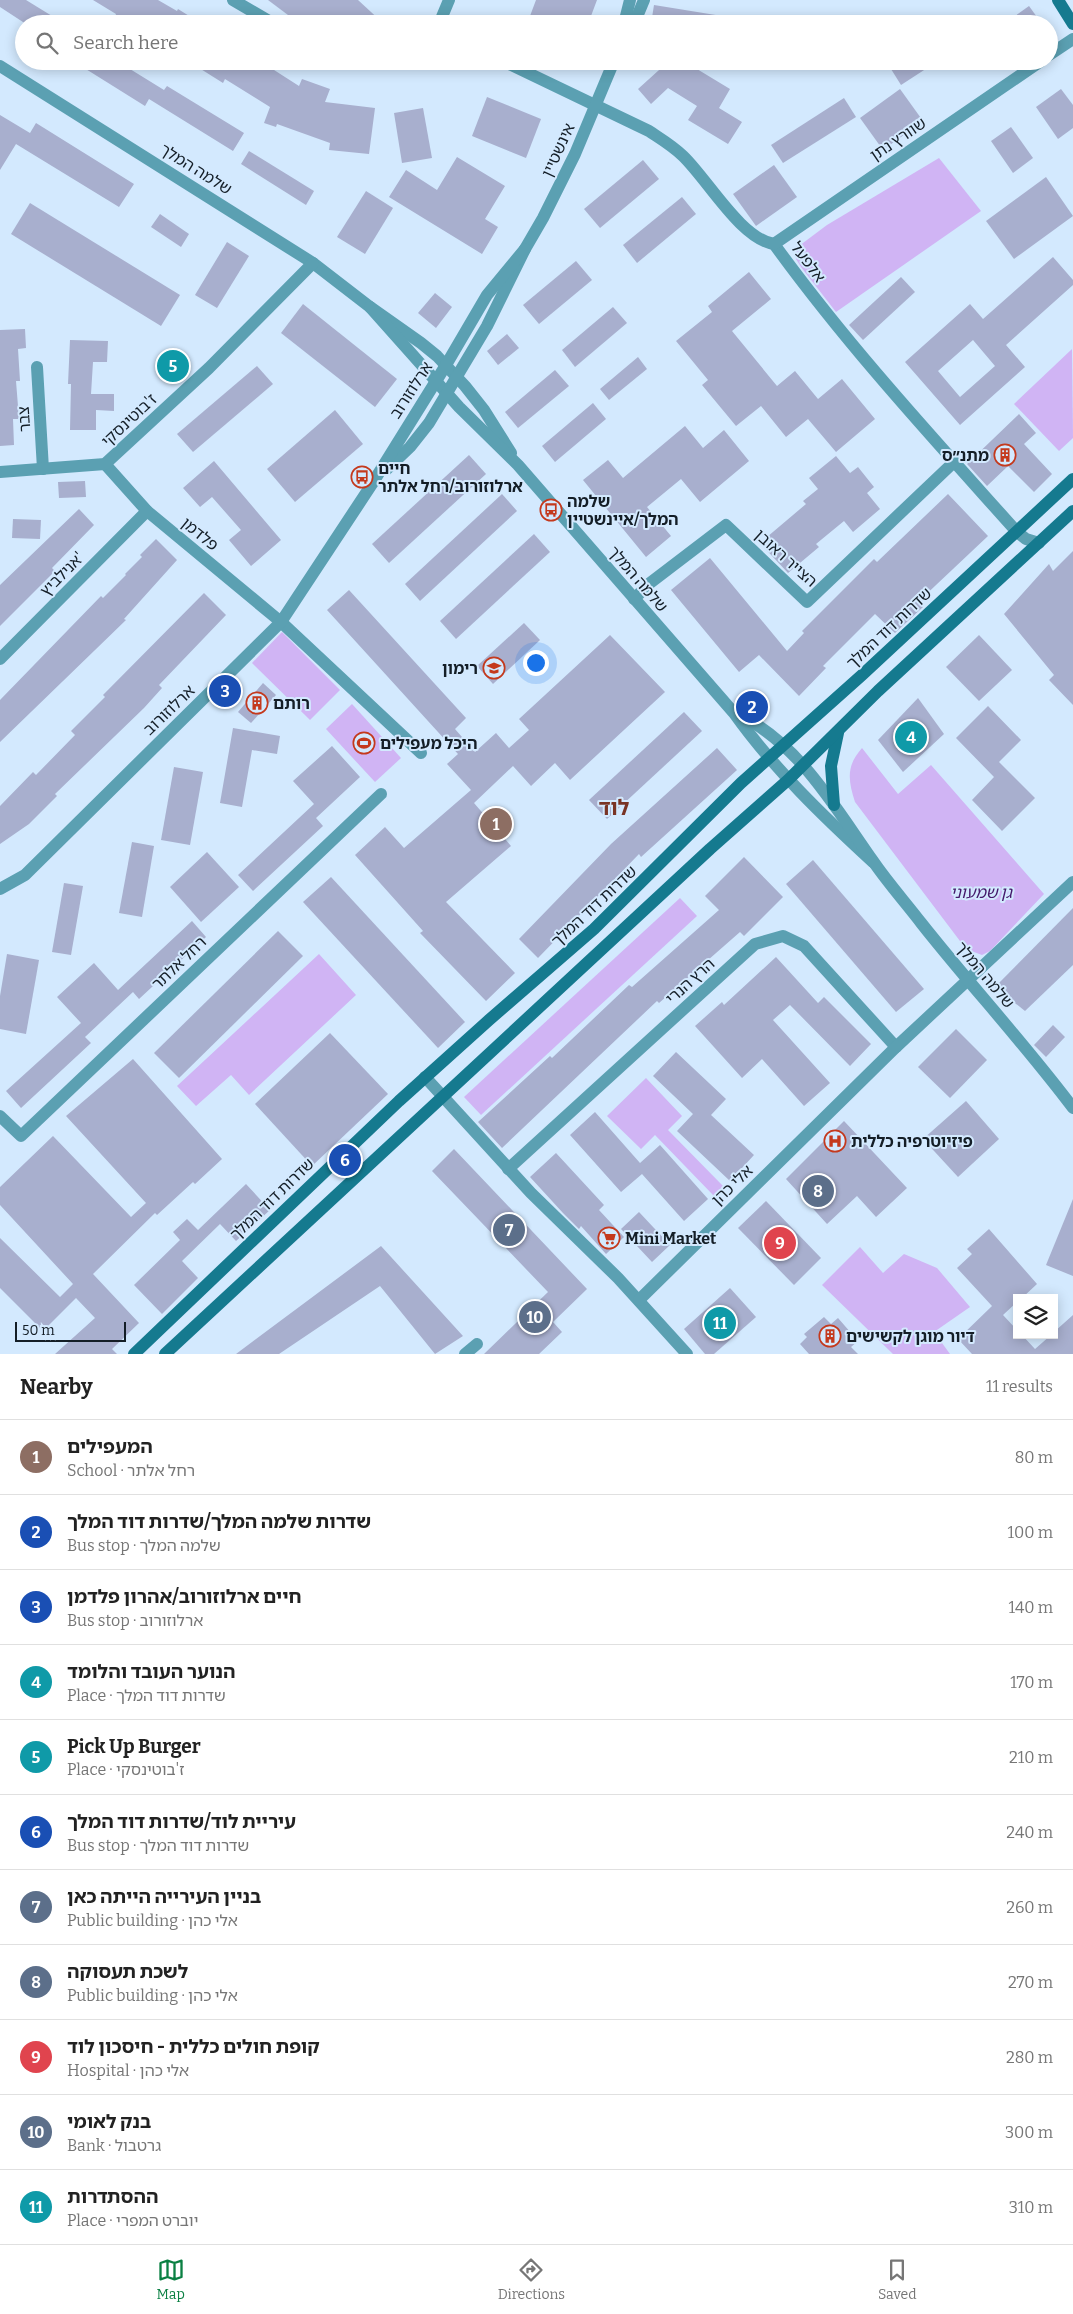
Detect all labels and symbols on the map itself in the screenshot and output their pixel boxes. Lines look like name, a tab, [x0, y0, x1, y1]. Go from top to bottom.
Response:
street label: שוורץ נתן	[866, 113, 930, 165]
street label: אינשטיין	[537, 120, 579, 180]
street label: שלמה המלך	[157, 139, 235, 199]
street label: אלפעל	[787, 238, 829, 286]
pin: 5	[157, 347, 189, 385]
street label: ארלוזורוב	[386, 358, 436, 422]
street label: ז'בוטינסקי	[97, 390, 161, 450]
street label: צבר	[14, 405, 34, 432]
building icon: מתנ״ס	[993, 443, 1017, 467]
place label: מתנ״ס	[942, 446, 989, 465]
place label: חיים ארלוזורוב/רחל אלתר	[378, 459, 523, 496]
bus stop icon: חיים ארלוזורוב/רחל אלתר	[350, 465, 374, 489]
place label: שלמה המלך/איינשטיין	[567, 492, 679, 529]
bus stop icon: שלמה המלך/איינשטיין	[539, 498, 563, 522]
street label: פלדמן	[178, 513, 222, 555]
street label: הצייר ראובן	[751, 525, 821, 591]
street label: שלמה המלך	[604, 542, 672, 616]
street label: אנילביץ'	[36, 548, 88, 600]
street label: שדרות דוד המלך	[842, 584, 936, 672]
your location	[523, 650, 549, 676]
school or university icon: רימון	[482, 656, 506, 680]
place label: רימון	[442, 659, 478, 678]
pin: 3	[209, 672, 241, 710]
street label: ארלוזורוב	[139, 681, 199, 739]
pin: 2	[736, 688, 768, 726]
building icon: רותם	[245, 691, 269, 715]
place label: רותם	[273, 694, 310, 713]
pin: 4	[895, 718, 927, 756]
sports icon: היכל מעפילים	[352, 731, 376, 755]
place label: היכל מעפילים	[380, 734, 477, 753]
district label: לוד	[599, 795, 630, 821]
pin: 1	[480, 805, 512, 843]
street label: שדרות דוד המלך	[547, 862, 641, 950]
park label: גן שמעוני	[950, 883, 1013, 902]
street label: רחל אלתר	[148, 933, 210, 993]
street label: שלמה המלך	[952, 938, 1018, 1012]
street label: הרץ הנרי	[662, 954, 718, 1008]
hospital icon: פיזיוטרפיה כללית	[823, 1129, 847, 1153]
place label: פיזיוטרפיה כללית	[851, 1132, 973, 1151]
pin: 6	[329, 1141, 361, 1179]
street label: שדרות דוד המלך	[226, 1154, 318, 1244]
street label: אלי כהן	[707, 1161, 757, 1209]
pin: 8	[802, 1172, 834, 1210]
pin: 7	[493, 1211, 525, 1249]
pin: 9	[764, 1224, 796, 1262]
supermarket icon: Mini Market	[597, 1226, 621, 1250]
place label: Mini Market	[625, 1229, 717, 1248]
pin: 10	[519, 1298, 551, 1336]
pin: 11	[704, 1304, 736, 1342]
scale bar	[15, 1319, 126, 1342]
building icon: דיור מוגן לקשישים	[818, 1324, 842, 1348]
place label: דיור מוגן לקשישים	[846, 1327, 975, 1346]

